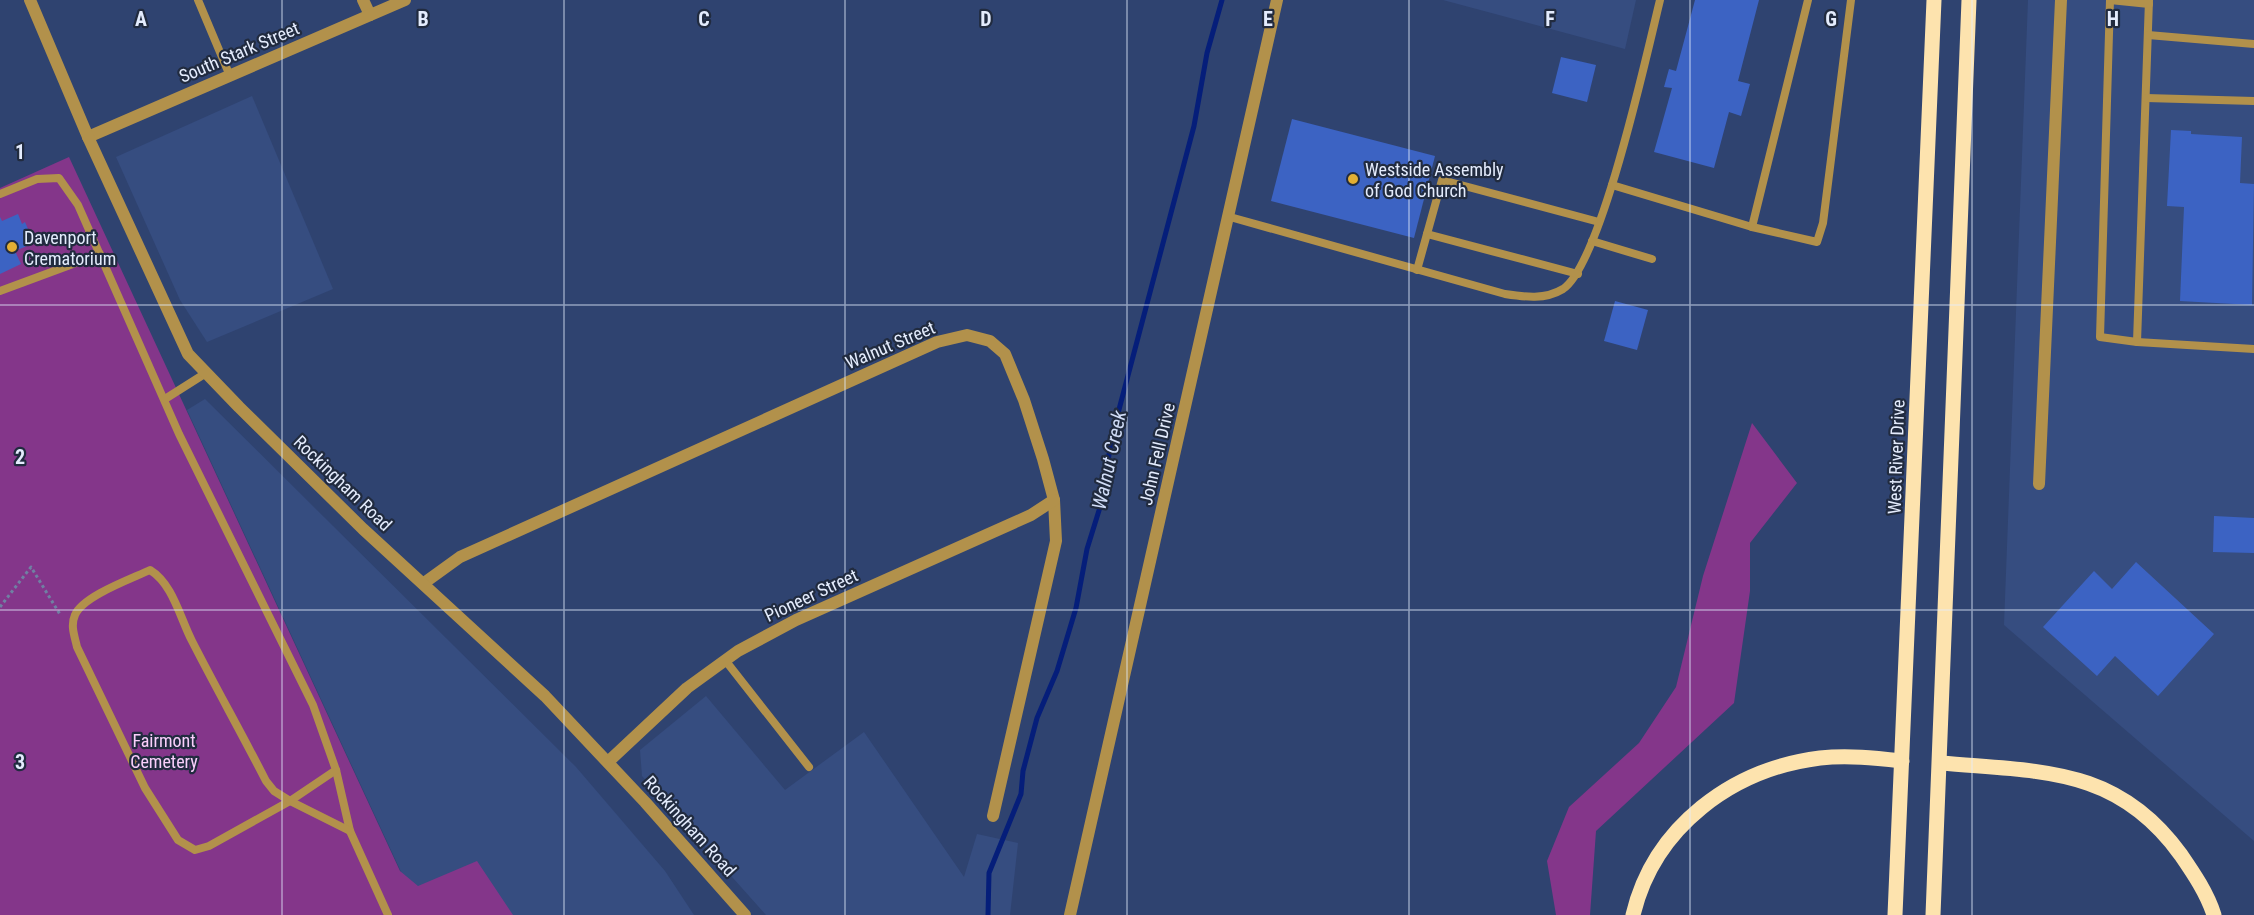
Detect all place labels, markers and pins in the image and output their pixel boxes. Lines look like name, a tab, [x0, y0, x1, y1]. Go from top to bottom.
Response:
place label: Westside Assembly of God Church	[1365, 159, 1504, 201]
marker: Westside Assembly of God Church	[1346, 172, 1360, 186]
place label: Davenport Crematorium	[24, 227, 116, 269]
marker: Davenport Crematorium	[5, 240, 19, 254]

